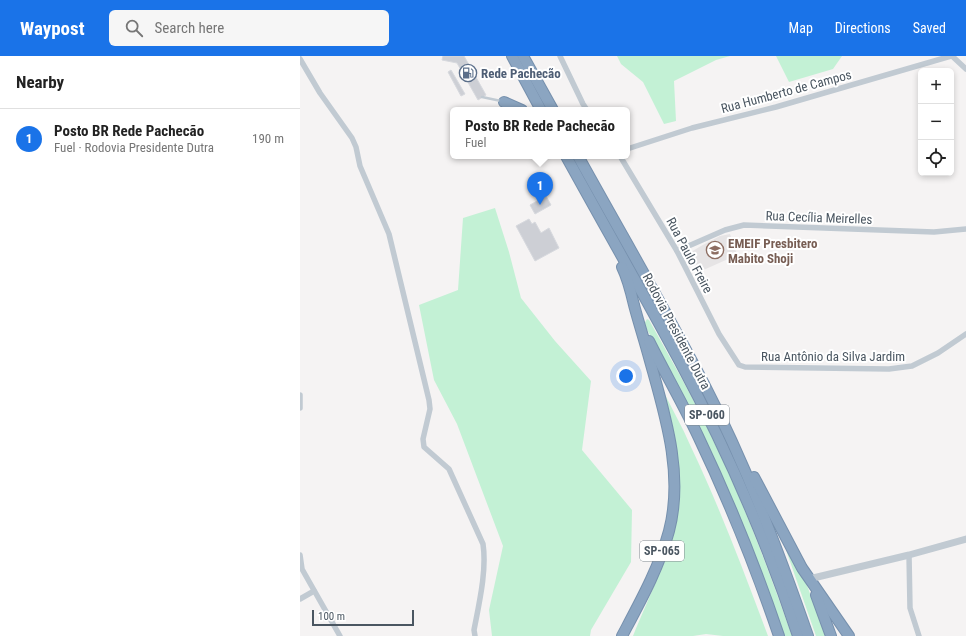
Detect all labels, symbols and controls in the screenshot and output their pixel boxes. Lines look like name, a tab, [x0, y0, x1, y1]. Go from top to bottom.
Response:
search box	[109, 10, 389, 46]
text: Waypost	[20, 17, 85, 40]
icon: search	[123, 17, 145, 39]
text: Search here	[155, 19, 224, 37]
text: Map	[789, 20, 813, 36]
text: Directions	[835, 20, 891, 36]
text: Saved	[913, 20, 946, 36]
fuel station icon: Rede Pachecão	[458, 63, 478, 83]
place label: Rede Pachecão	[481, 66, 561, 81]
street label: Rua Humberto de Campos	[719, 67, 853, 116]
map controls	[918, 68, 954, 176]
button: +	[918, 68, 954, 104]
text: Nearby	[16, 72, 64, 92]
button: −	[918, 104, 954, 140]
popup	[450, 107, 630, 159]
text: Posto BR Rede Pachecão	[465, 117, 615, 135]
text: Posto BR Rede Pachecão	[54, 122, 204, 140]
text: 1	[26, 131, 32, 146]
text: 190 m	[252, 131, 284, 146]
text: Fuel	[465, 135, 486, 150]
text: Fuel · Rodovia Presidente Dutra	[54, 140, 214, 155]
button: locate	[918, 140, 954, 176]
pin: 1	[527, 172, 553, 205]
street label: Rua Cecília Meirelles	[765, 208, 873, 227]
street label: Rua Paulo Freire	[663, 215, 716, 296]
place label: EMEIF Presbitero Mabito Shoji	[728, 236, 818, 266]
school or university icon: EMEIF Presbitero Mabito Shoji	[705, 240, 725, 260]
street label: Rodovia Presidente Dutra	[640, 271, 714, 392]
street label: Rua Antônio da Silva Jardim	[761, 349, 905, 364]
your location	[616, 366, 636, 386]
road number: SP-060	[685, 405, 729, 425]
road number: SP-065	[640, 541, 684, 561]
scale bar	[312, 608, 414, 627]
text: 100 m	[318, 610, 345, 623]

